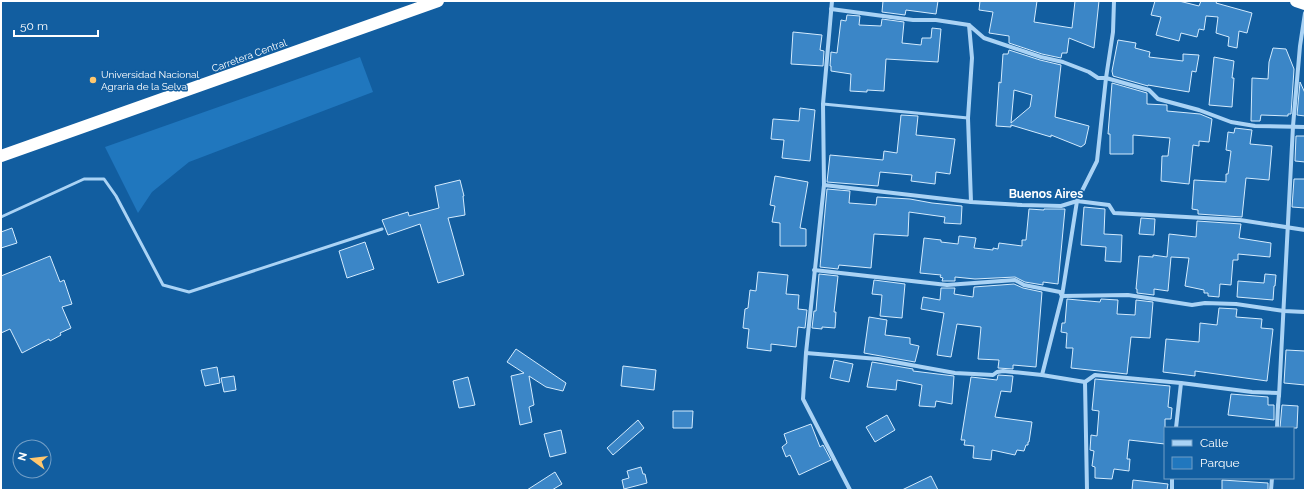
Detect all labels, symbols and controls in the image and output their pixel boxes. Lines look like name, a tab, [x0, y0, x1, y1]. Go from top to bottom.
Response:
scale bar	[14, 12, 98, 38]
text: 50 m	[20, 19, 48, 33]
street label: Carretera Central	[210, 37, 288, 74]
place label: Universidad Nacional Agraria de la Selva	[101, 69, 200, 92]
marker: Universidad Nacional Agraria de la Selva	[88, 75, 98, 85]
district label: Buenos Aires	[1009, 187, 1083, 201]
legend	[1164, 427, 1294, 479]
text: Calle	[1200, 436, 1228, 450]
north arrow	[12, 439, 52, 479]
text: N	[15, 451, 30, 462]
text: Parque	[1200, 456, 1240, 470]

